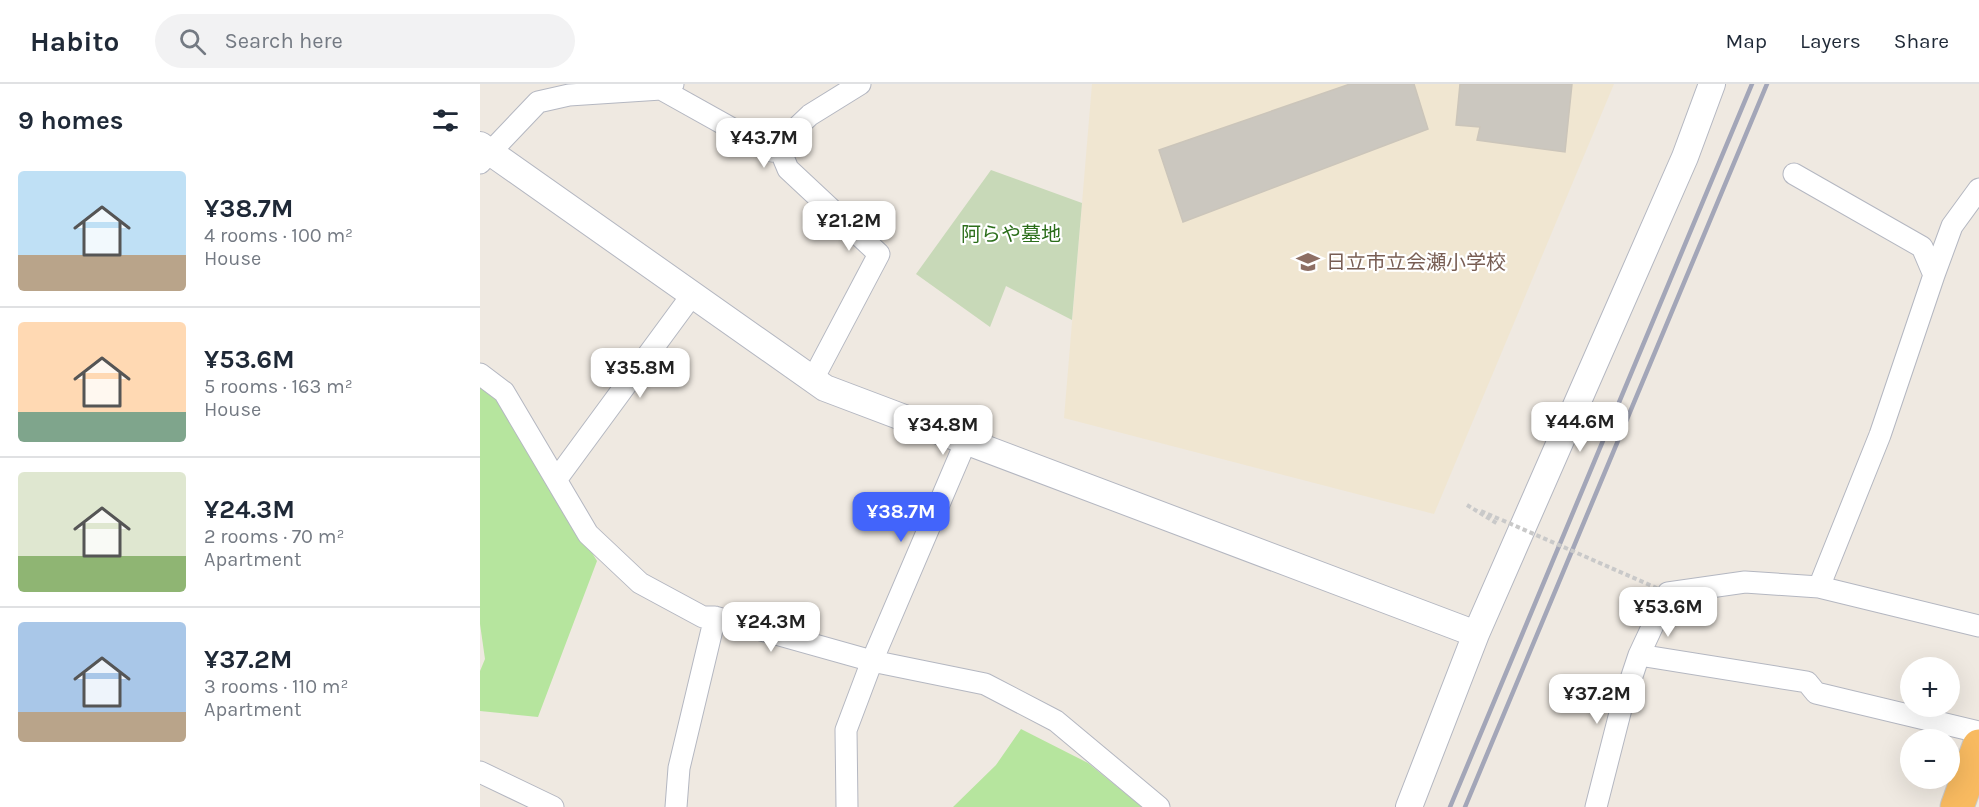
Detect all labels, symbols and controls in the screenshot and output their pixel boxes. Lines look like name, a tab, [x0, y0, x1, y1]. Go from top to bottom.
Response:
search box	[155, 14, 575, 68]
text: Habito	[30, 25, 119, 58]
icon: search	[176, 25, 209, 58]
text: Search here	[224, 28, 343, 54]
text: Map	[1725, 29, 1767, 53]
text: Layers	[1800, 29, 1861, 53]
text: Share	[1894, 29, 1949, 53]
icon: filters	[429, 104, 462, 137]
text: 9 homes	[18, 105, 124, 136]
pin: ¥43.7M	[715, 118, 813, 169]
text: ¥43.7M	[730, 126, 798, 149]
text: ¥38.7M	[204, 193, 294, 224]
icon: home	[66, 195, 138, 267]
pin: ¥21.2M	[800, 201, 898, 252]
text: ¥21.2M	[817, 209, 881, 232]
park label: 阿らや墓地	[961, 223, 1061, 246]
text: 4 rooms · 100 m²	[204, 224, 353, 247]
text: House	[204, 247, 261, 270]
school or university icon: 日立市立会瀬小学校	[1295, 249, 1321, 275]
place label: 日立市立会瀬小学校	[1326, 251, 1506, 274]
text: ¥53.6M	[204, 344, 295, 375]
icon: home	[66, 346, 138, 418]
pin: ¥35.8M	[591, 348, 689, 399]
text: ¥35.8M	[605, 356, 675, 379]
text: 5 rooms · 163 m²	[204, 375, 353, 398]
text: House	[204, 398, 261, 421]
pin: ¥44.6M	[1531, 402, 1629, 453]
pin: ¥34.8M	[894, 405, 992, 456]
text: ¥44.6M	[1545, 410, 1615, 433]
text: ¥34.8M	[908, 413, 978, 436]
pin: ¥38.7M	[852, 492, 950, 543]
text: ¥24.3M	[204, 494, 295, 525]
icon: home	[66, 496, 138, 568]
text: ¥38.7M	[867, 500, 935, 523]
text: 2 rooms · 70 m²	[204, 525, 344, 548]
text: Apartment	[204, 548, 302, 571]
pin: ¥53.6M	[1619, 587, 1717, 638]
text: ¥53.6M	[1633, 595, 1703, 618]
pin: ¥24.3M	[722, 602, 820, 653]
text: ¥24.3M	[736, 610, 806, 633]
text: ¥37.2M	[204, 644, 292, 675]
icon: home	[66, 646, 138, 718]
map controls	[1900, 657, 1960, 789]
button: +	[1900, 657, 1960, 717]
pin: ¥37.2M	[1548, 674, 1646, 725]
text: 3 rooms · 110 m²	[204, 675, 349, 698]
text: ¥37.2M	[1563, 682, 1631, 705]
text: Apartment	[204, 698, 302, 721]
button: −	[1900, 729, 1960, 789]

